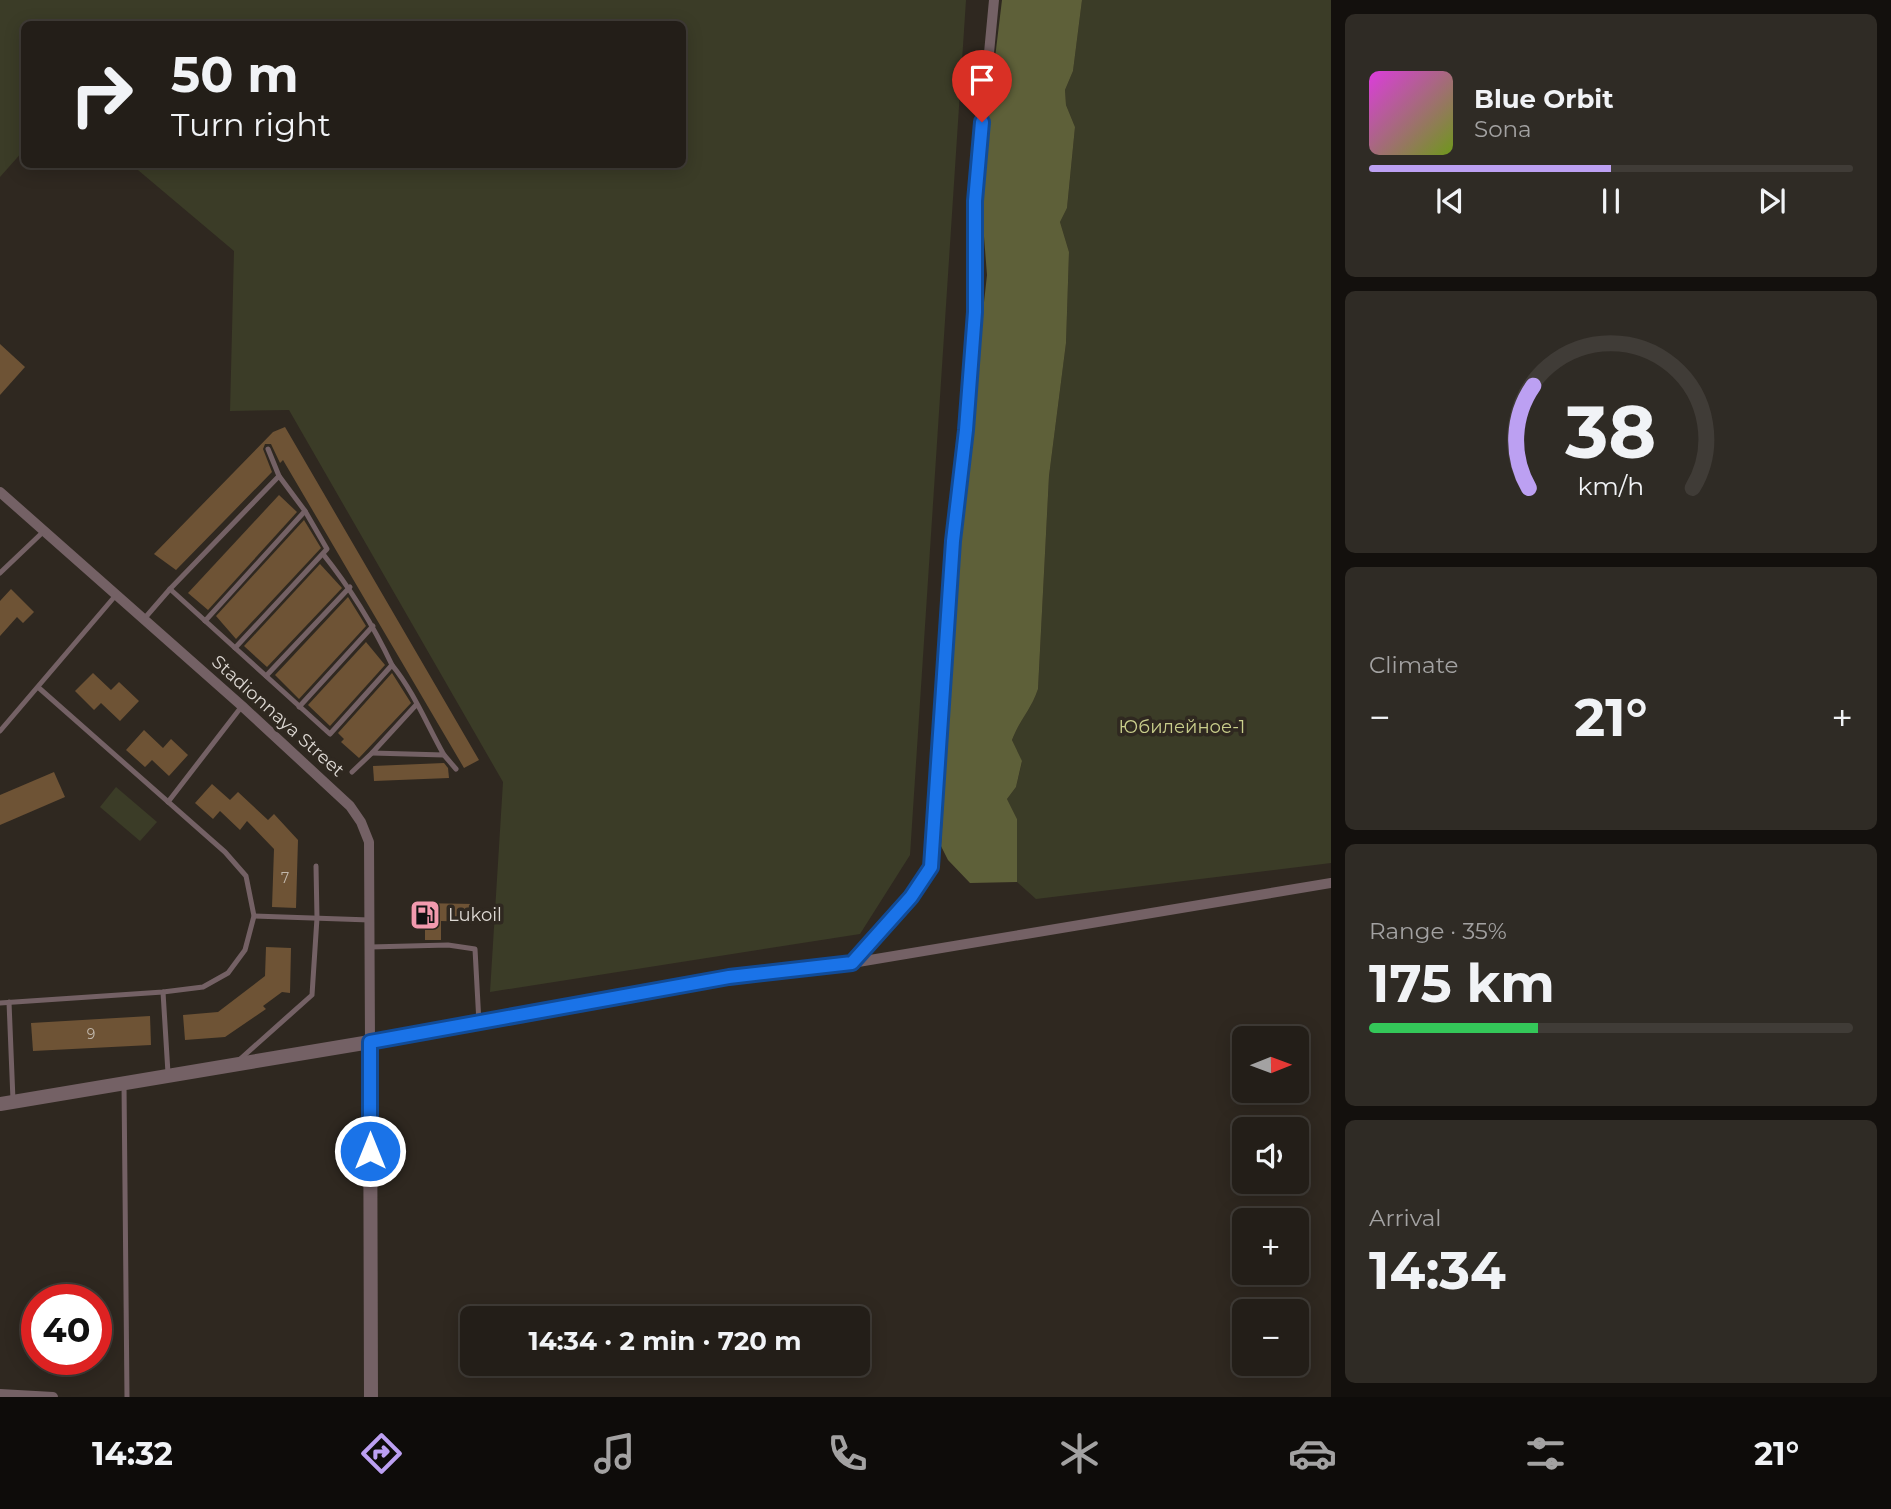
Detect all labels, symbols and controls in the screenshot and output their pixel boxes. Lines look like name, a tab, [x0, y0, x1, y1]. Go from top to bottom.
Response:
text: 50 m	[171, 45, 299, 104]
icon: right	[56, 49, 147, 140]
pin	[952, 50, 1012, 122]
icon: arrive	[963, 61, 1001, 99]
text: Blue Orbit	[1474, 83, 1613, 115]
text: Turn right	[171, 105, 331, 144]
text: Sona	[1474, 115, 1532, 143]
icon: previous	[1431, 182, 1469, 220]
icon: pause	[1592, 182, 1630, 220]
icon: next	[1753, 182, 1791, 220]
text: 38	[1564, 388, 1657, 476]
text: km/h	[1578, 471, 1644, 501]
street label: Stadionnaya Street	[207, 651, 349, 781]
text: Climate	[1369, 651, 1458, 679]
text: 21°	[1575, 686, 1647, 749]
text: −	[1369, 694, 1391, 741]
text: +	[1831, 694, 1853, 741]
park label: Юбилейное-1	[1119, 716, 1245, 738]
house number: 7	[281, 869, 289, 887]
fuel station icon: Lukoil	[408, 898, 442, 932]
place label: Lukoil	[448, 904, 502, 926]
text: Range · 35%	[1369, 917, 1507, 945]
text: 175 km	[1369, 952, 1555, 1015]
house number: 9	[87, 1025, 95, 1043]
north arrow	[1232, 1026, 1309, 1102]
map controls	[1232, 1026, 1309, 1376]
position arrow	[333, 1114, 407, 1188]
button: sound	[1232, 1117, 1309, 1194]
text: Arrival	[1369, 1204, 1442, 1232]
button: +	[1232, 1208, 1309, 1285]
text: 14:34	[1369, 1239, 1506, 1302]
speed limit sign: 40	[21, 1284, 112, 1375]
button: −	[1232, 1299, 1309, 1376]
text: 14:34 · 2 min · 720 m	[528, 1325, 802, 1357]
icon: directions	[357, 1429, 406, 1478]
icon: music	[590, 1429, 639, 1478]
icon: phone	[823, 1429, 872, 1478]
icon: climate	[1055, 1429, 1104, 1478]
icon: car	[1288, 1429, 1337, 1478]
icon: filters	[1521, 1429, 1570, 1478]
text: 14:32	[92, 1434, 173, 1473]
text: 21°	[1754, 1434, 1799, 1473]

